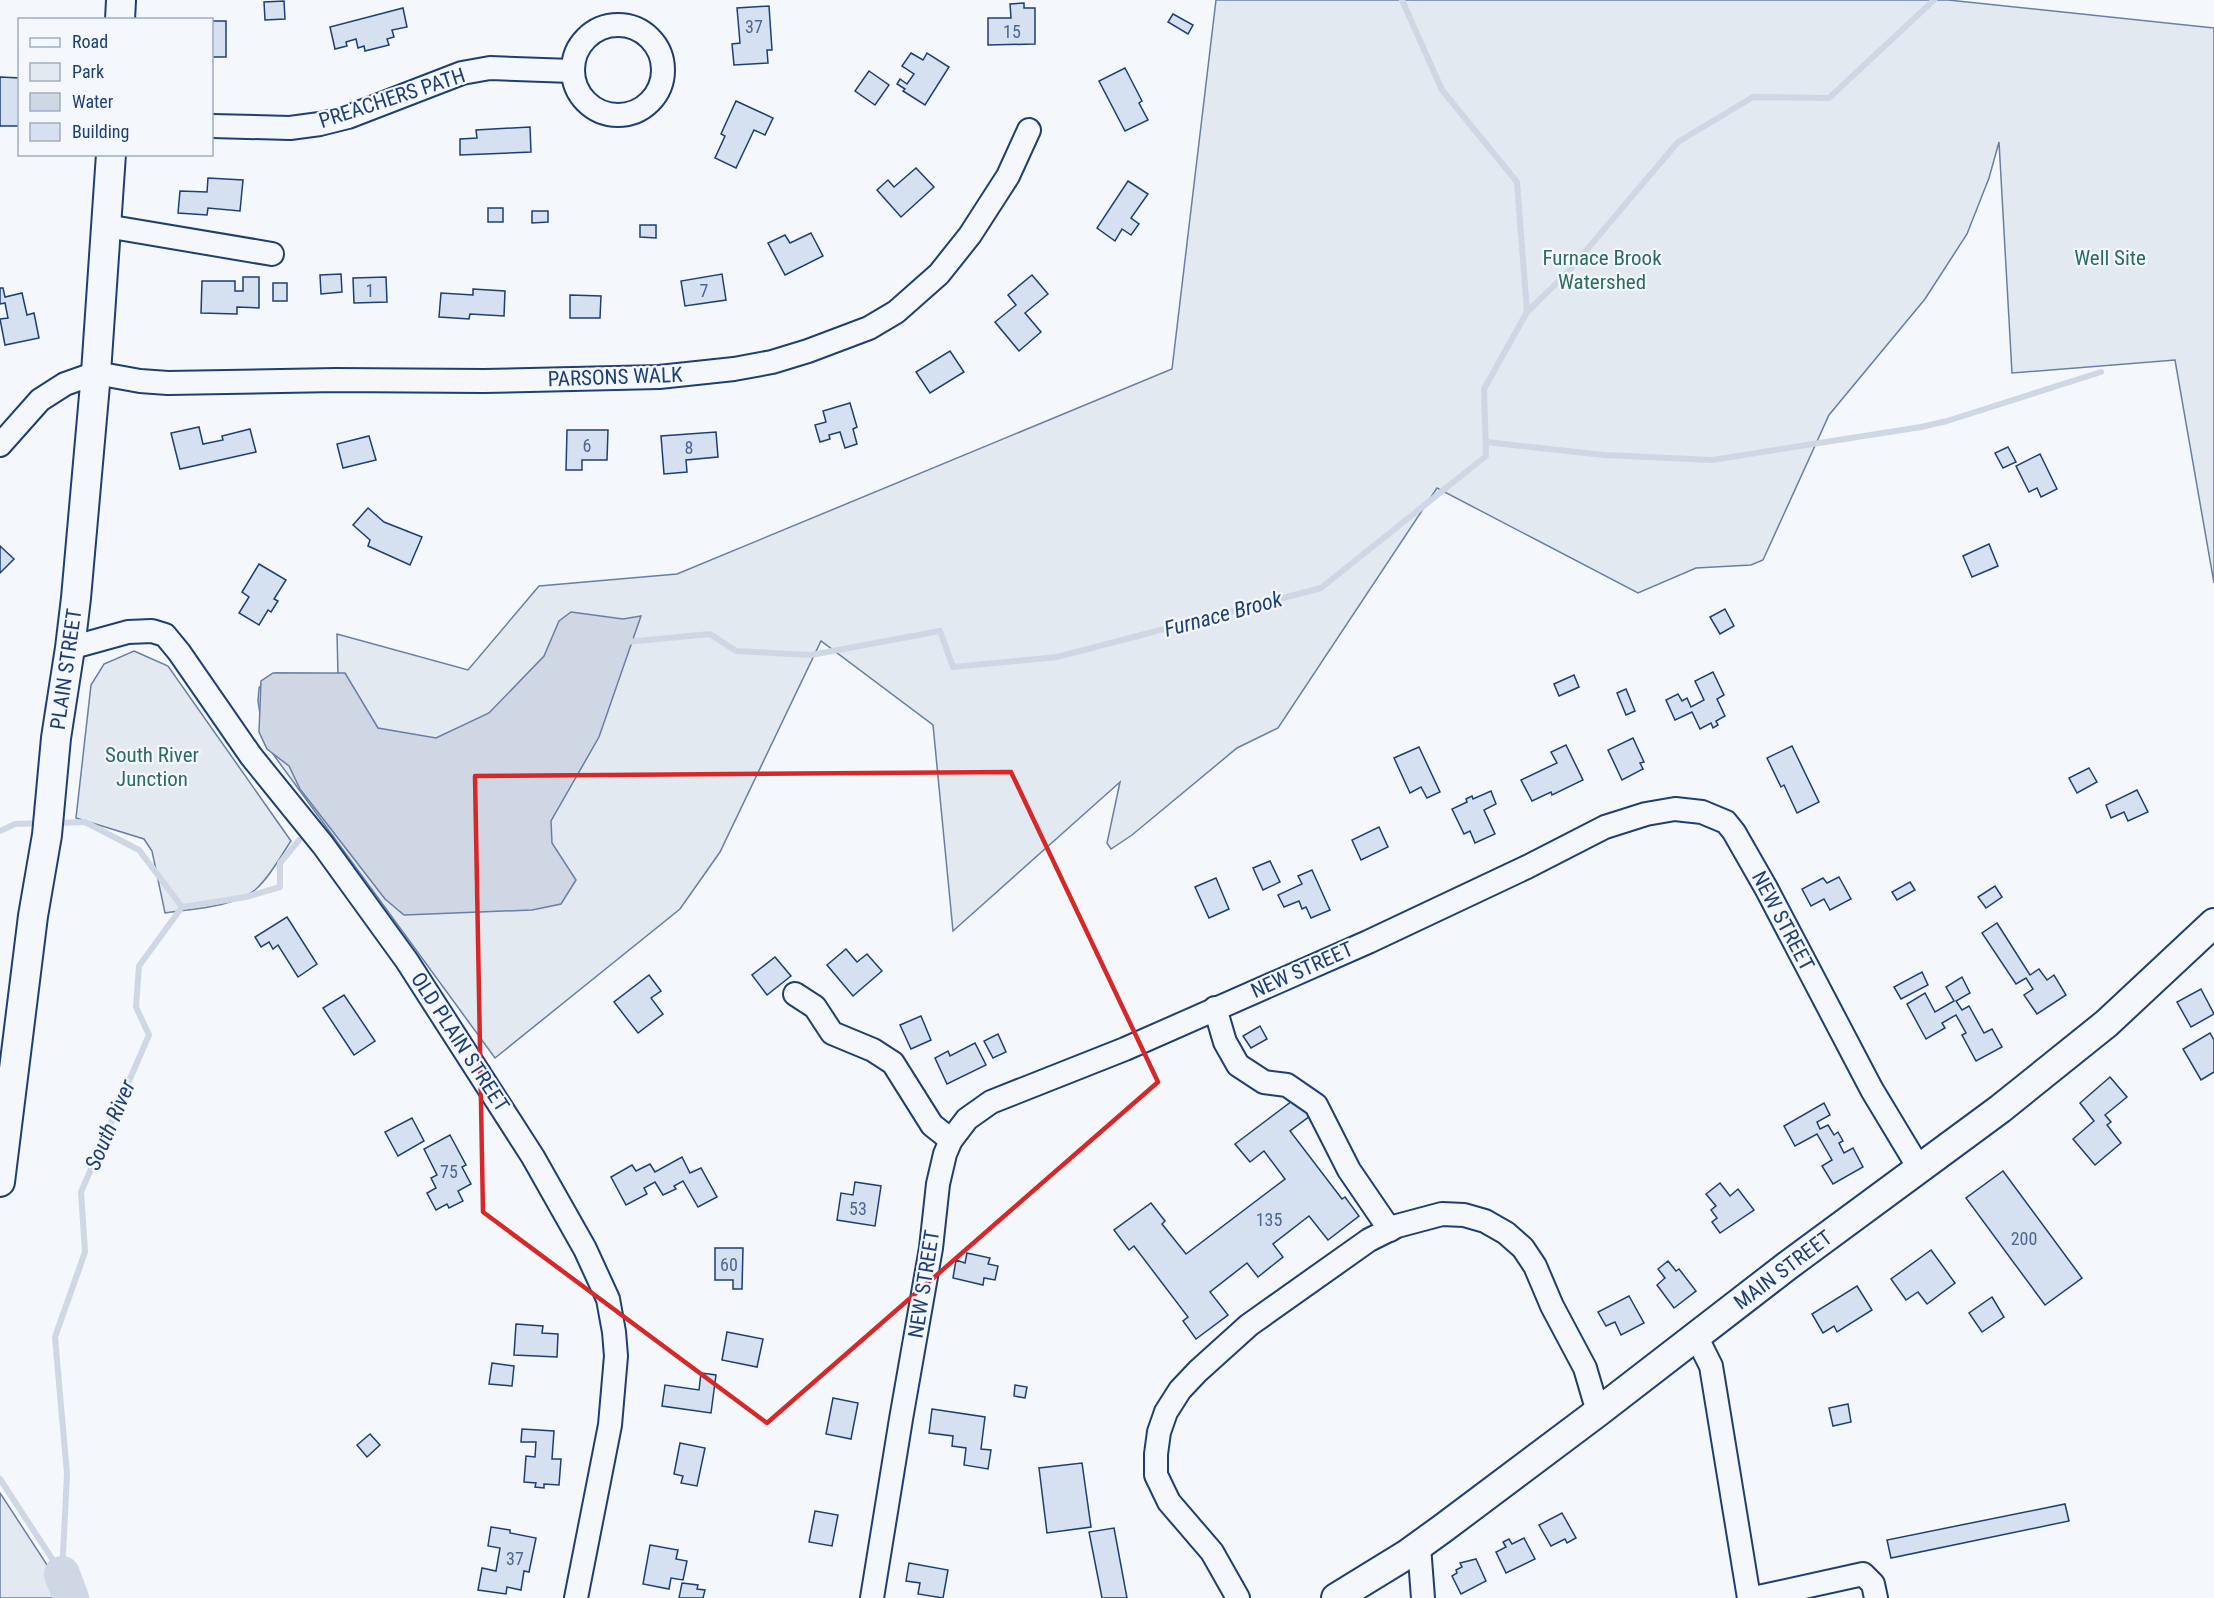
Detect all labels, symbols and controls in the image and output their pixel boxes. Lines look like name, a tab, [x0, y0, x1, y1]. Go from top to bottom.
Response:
house number: 37	[745, 16, 763, 37]
legend	[18, 18, 213, 156]
house number: 15	[1003, 21, 1021, 42]
text: Road	[72, 31, 108, 52]
text: Park	[72, 61, 104, 82]
street label: PREACHERS PATH	[316, 63, 468, 133]
text: Water	[72, 91, 114, 112]
text: Building	[72, 121, 129, 142]
park label: Furnace Brook Watershed	[1542, 246, 1662, 294]
park label: Well Site	[2074, 246, 2146, 270]
house number: 1	[366, 280, 374, 301]
house number: 7	[700, 280, 709, 301]
street label: PARSONS WALK	[547, 363, 683, 391]
house number: 6	[583, 435, 591, 456]
house number: 8	[685, 437, 693, 458]
water label: Furnace Brook	[1161, 586, 1285, 642]
street label: PLAIN STREET	[46, 607, 86, 731]
park label: South River Junction	[105, 743, 199, 791]
street label: NEW STREET	[1747, 867, 1819, 975]
street label: NEW STREET	[1247, 937, 1357, 1003]
street label: OLD PLAIN STREET	[406, 968, 514, 1116]
water label: South River	[80, 1076, 140, 1174]
house number: 75	[440, 1161, 458, 1182]
house number: 53	[849, 1198, 867, 1219]
house number: 135	[1256, 1209, 1282, 1230]
street label: MAIN STREET	[1729, 1225, 1837, 1315]
street label: NEW STREET	[904, 1228, 944, 1340]
house number: 200	[2011, 1228, 2037, 1249]
house number: 60	[720, 1254, 738, 1275]
house number: 37	[506, 1548, 524, 1569]

